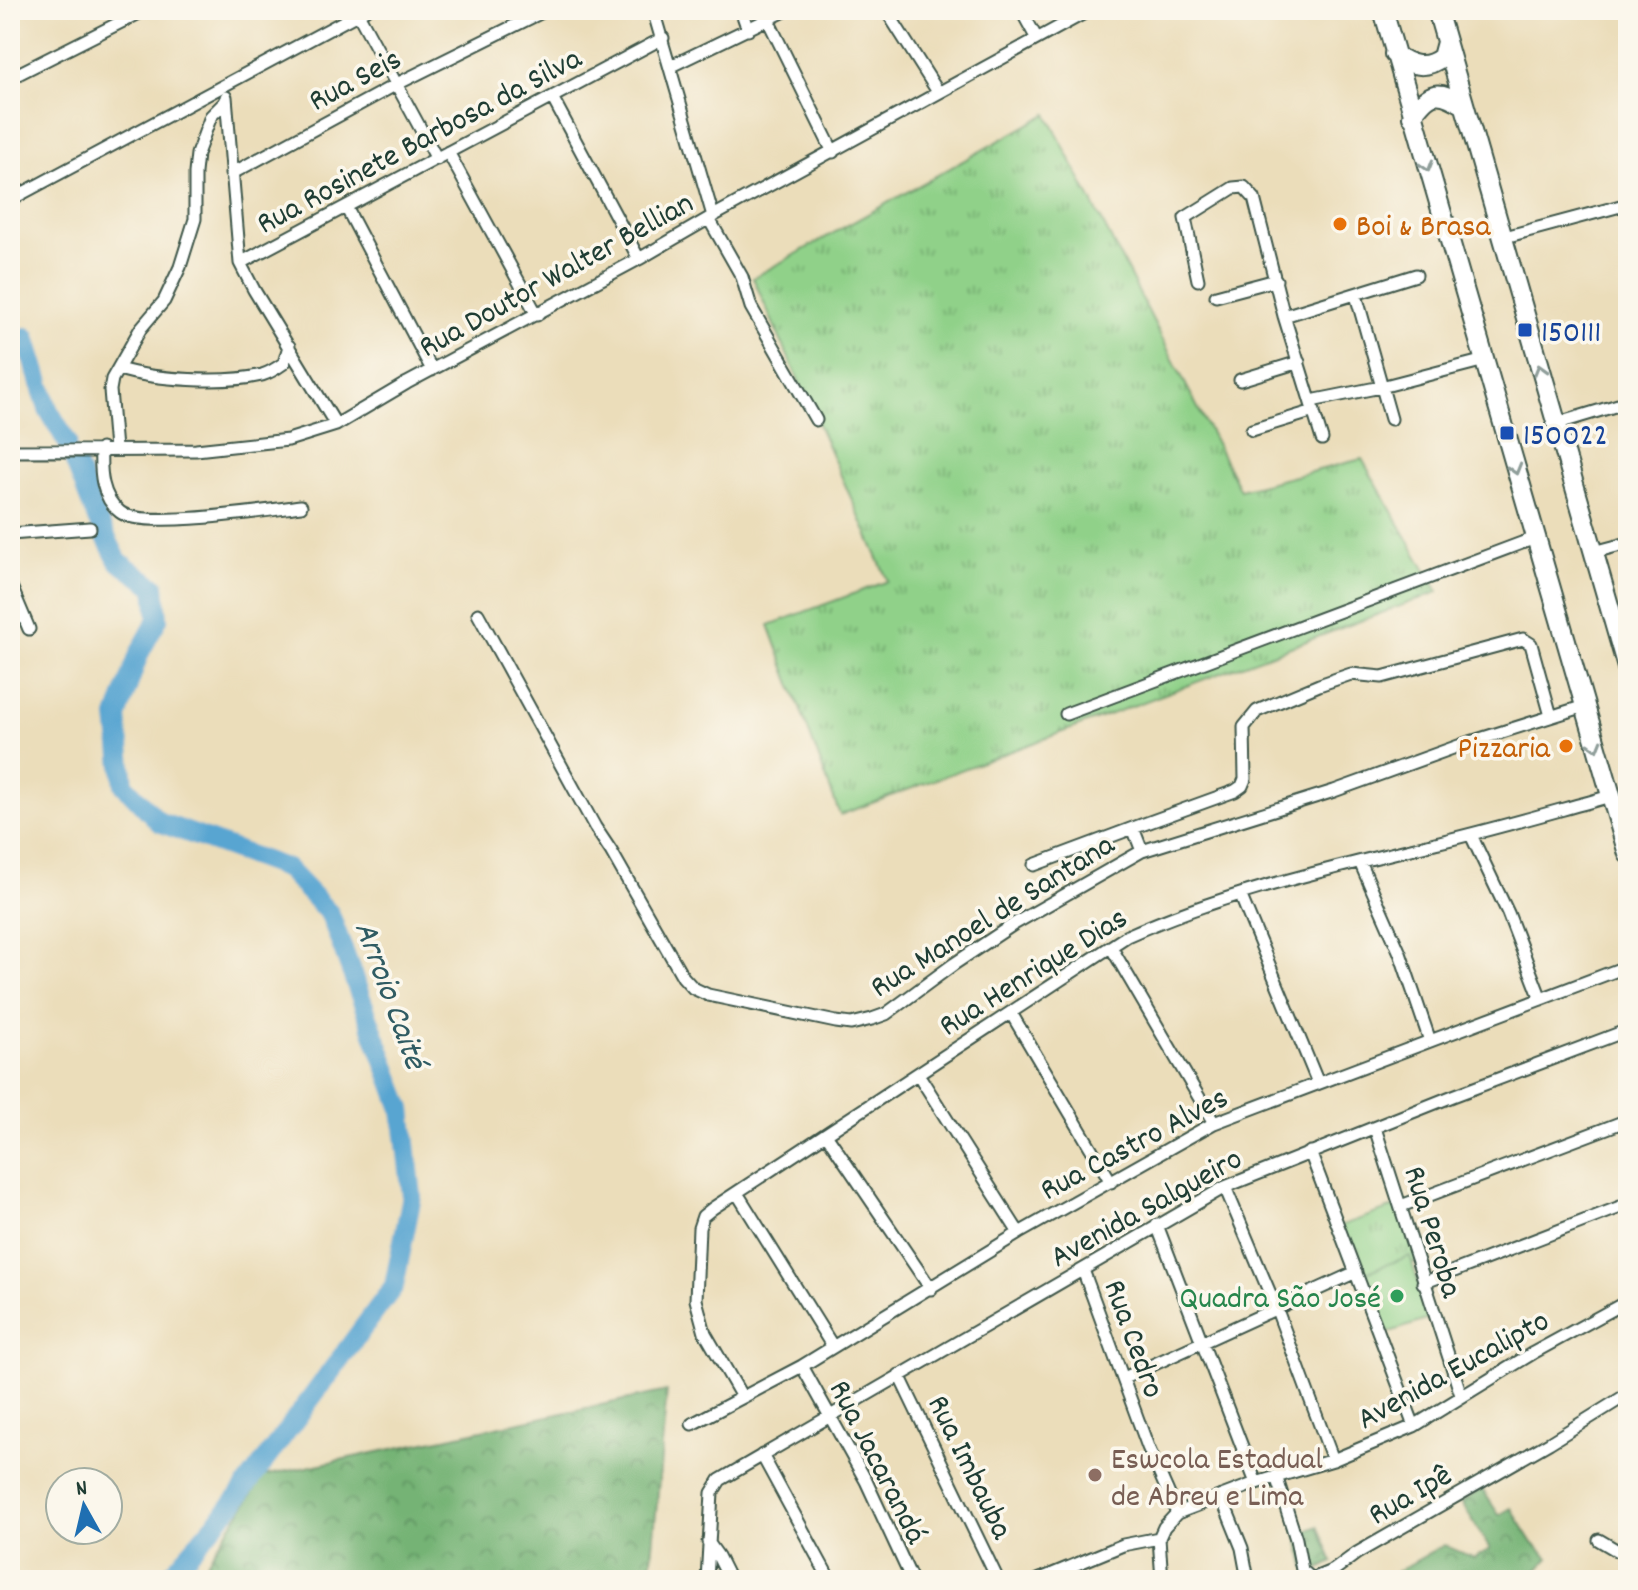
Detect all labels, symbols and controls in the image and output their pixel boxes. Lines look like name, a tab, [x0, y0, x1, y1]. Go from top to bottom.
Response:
street label: Rua Rosinete Barbosa da Silva	[250, 38, 592, 249]
street label: Rua Seis	[302, 39, 411, 126]
one-way arrow	[1418, 158, 1434, 172]
street label: Rua Doutor Walter Bellian	[412, 183, 703, 372]
place label: Boi & Brasa	[1356, 206, 1492, 252]
marker: Boi & Brasa	[1331, 215, 1349, 233]
place label: 150111	[1541, 312, 1601, 358]
marker: 150111	[1516, 321, 1534, 339]
one-way arrow	[1533, 364, 1549, 378]
place label: 150022	[1523, 415, 1608, 461]
marker: 150022	[1498, 424, 1516, 442]
one-way arrow	[1506, 462, 1523, 476]
place label: Pizzaria	[1458, 728, 1551, 774]
marker: Pizzaria	[1557, 737, 1575, 755]
one-way arrow	[1587, 738, 1603, 752]
street label: Rua Manoel de Santana	[863, 824, 1126, 1012]
street label: Rua Henrique Dias	[931, 898, 1138, 1051]
water label: Arroio Caité	[338, 915, 438, 1080]
street label: Rua Castro Alves	[1033, 1077, 1238, 1215]
street label: Avenida Salgueiro	[1043, 1139, 1252, 1282]
street label: Rua Peroba	[1388, 1161, 1472, 1305]
street label: Rua Cedro	[1089, 1274, 1174, 1405]
place label: Quadra São José	[1180, 1278, 1381, 1324]
marker: Quadra São José	[1388, 1287, 1406, 1305]
street label: Avenida Eucalipto	[1350, 1301, 1559, 1444]
street label: Rua Jacarandá	[814, 1373, 937, 1553]
street label: Rua Imbauba	[913, 1388, 1023, 1549]
place label: Eswcola Estadual de Abreu e Lima	[1111, 1439, 1323, 1522]
street label: Rua Ipê	[1361, 1455, 1462, 1540]
north arrow	[44, 1466, 124, 1546]
marker: Eswcola Estadual de Abreu e Lima	[1086, 1466, 1104, 1484]
text: N	[74, 1474, 89, 1506]

